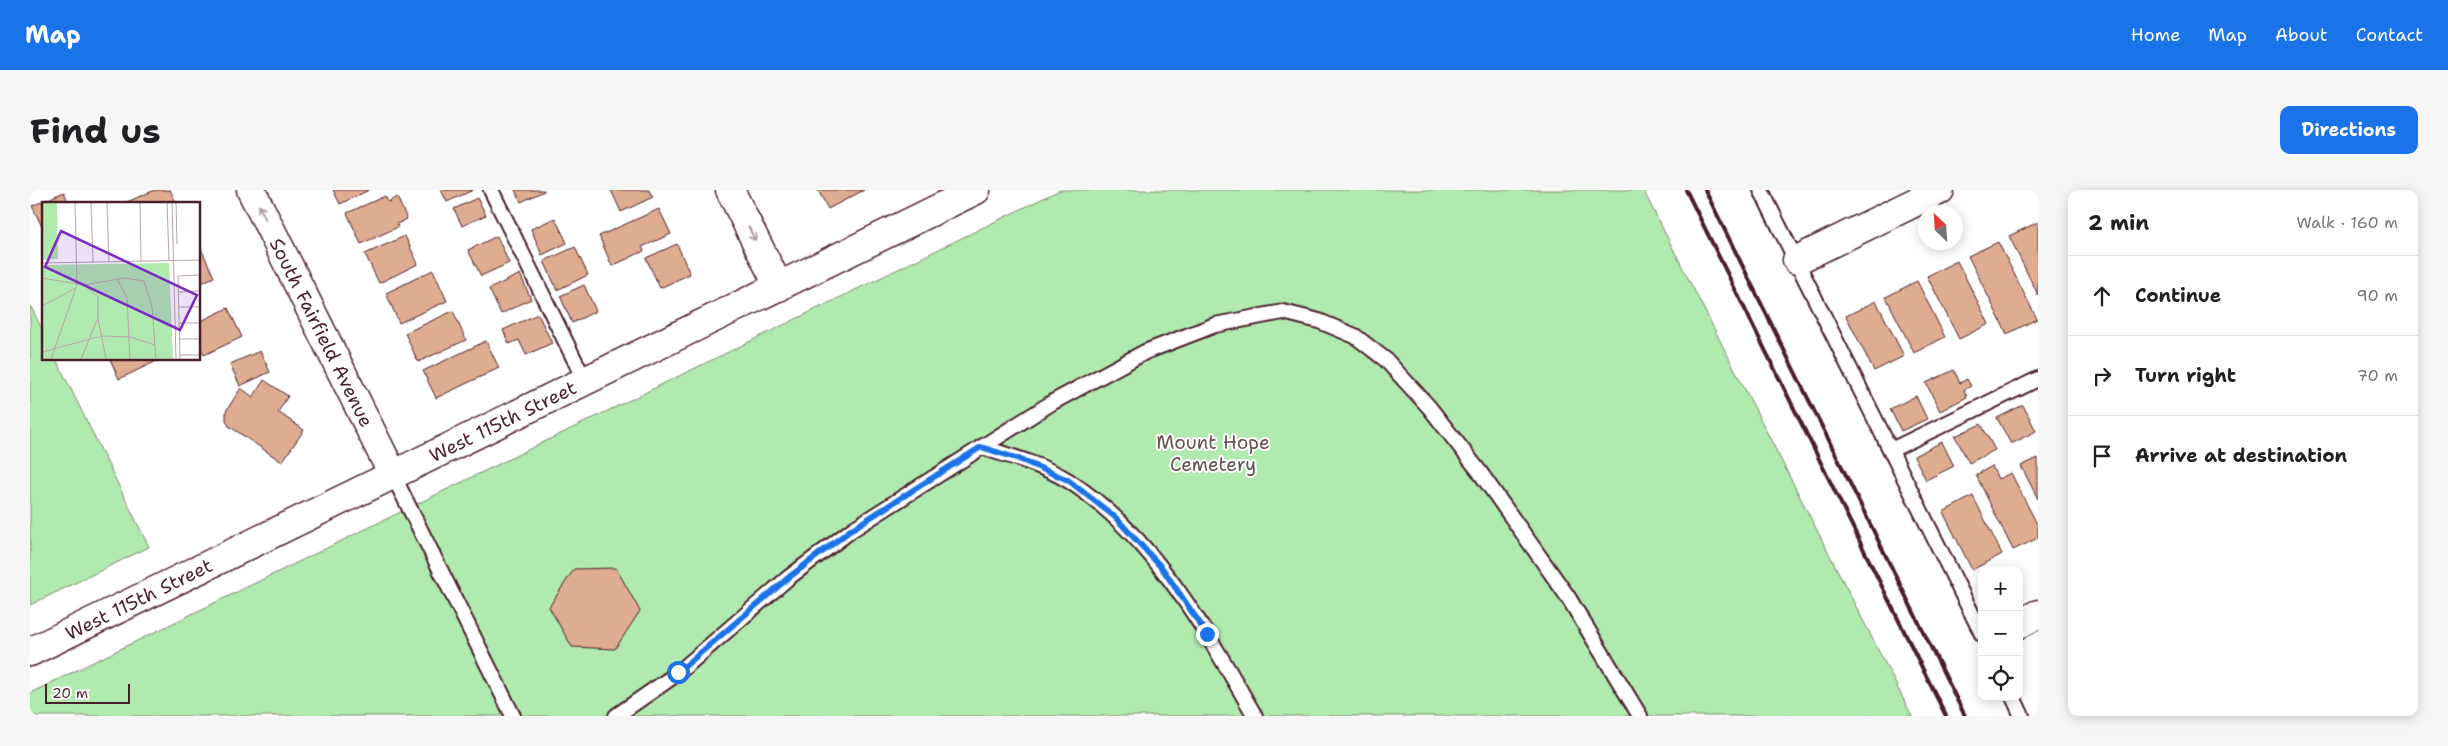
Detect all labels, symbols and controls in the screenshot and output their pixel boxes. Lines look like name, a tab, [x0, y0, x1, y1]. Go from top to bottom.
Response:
text: Map	[25, 19, 81, 51]
text: Home	[2131, 23, 2180, 47]
text: Map	[2208, 23, 2247, 47]
text: About	[2275, 23, 2328, 47]
text: Contact	[2356, 23, 2423, 47]
button: Directions	[2280, 106, 2418, 154]
text: Find us	[30, 107, 161, 154]
inset map	[42, 202, 200, 360]
one-way arrow	[257, 205, 266, 220]
north arrow	[1918, 205, 1963, 250]
text: 2 min	[2088, 209, 2149, 237]
text: Walk · 160 m	[2297, 212, 2398, 233]
one-way arrow	[747, 226, 757, 241]
street label: South Fairfield Avenue	[264, 234, 379, 431]
icon: ahead	[2088, 282, 2116, 310]
text: Continue	[2135, 283, 2221, 308]
text: 90 m	[2357, 285, 2398, 306]
icon: right	[2088, 362, 2116, 390]
text: Turn right	[2135, 363, 2236, 388]
text: 70 m	[2357, 365, 2398, 386]
street label: West 115th Street	[425, 375, 581, 468]
park label: Mount Hope Cemetery	[1156, 430, 1270, 477]
icon: arrive	[2088, 442, 2116, 470]
text: Arrive at destination	[2135, 443, 2347, 468]
street label: West 115th Street	[61, 553, 217, 646]
map controls	[1978, 566, 2023, 701]
button: +	[1978, 566, 2023, 611]
button: −	[1978, 611, 2023, 656]
route end	[1196, 623, 1219, 646]
button: locate	[1978, 656, 2023, 701]
route start	[667, 661, 690, 684]
scale bar	[45, 681, 130, 704]
text: 20 m	[52, 684, 88, 702]

